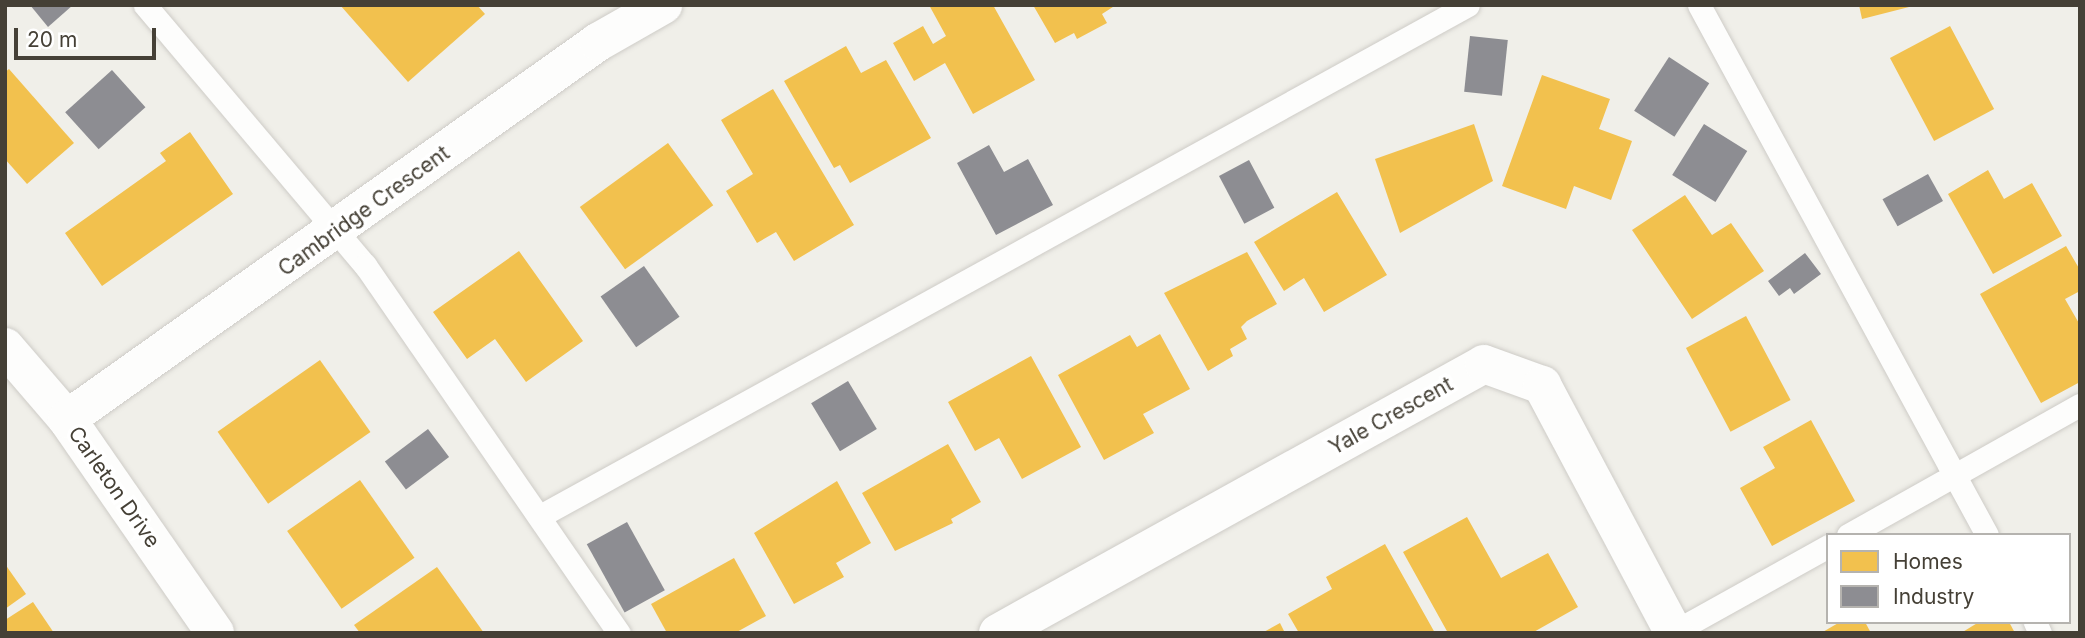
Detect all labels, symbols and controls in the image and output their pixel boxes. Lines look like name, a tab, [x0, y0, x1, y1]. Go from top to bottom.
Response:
scale bar	[18, 14, 159, 58]
text: 20 m	[27, 27, 77, 52]
street label: Cambridge Crescent	[274, 140, 454, 282]
street label: Yale Crescent	[1325, 372, 1457, 460]
street label: Carleton Drive	[63, 421, 165, 553]
legend	[1826, 533, 2071, 624]
text: Homes	[1893, 549, 1963, 574]
text: Industry	[1893, 584, 1974, 609]

